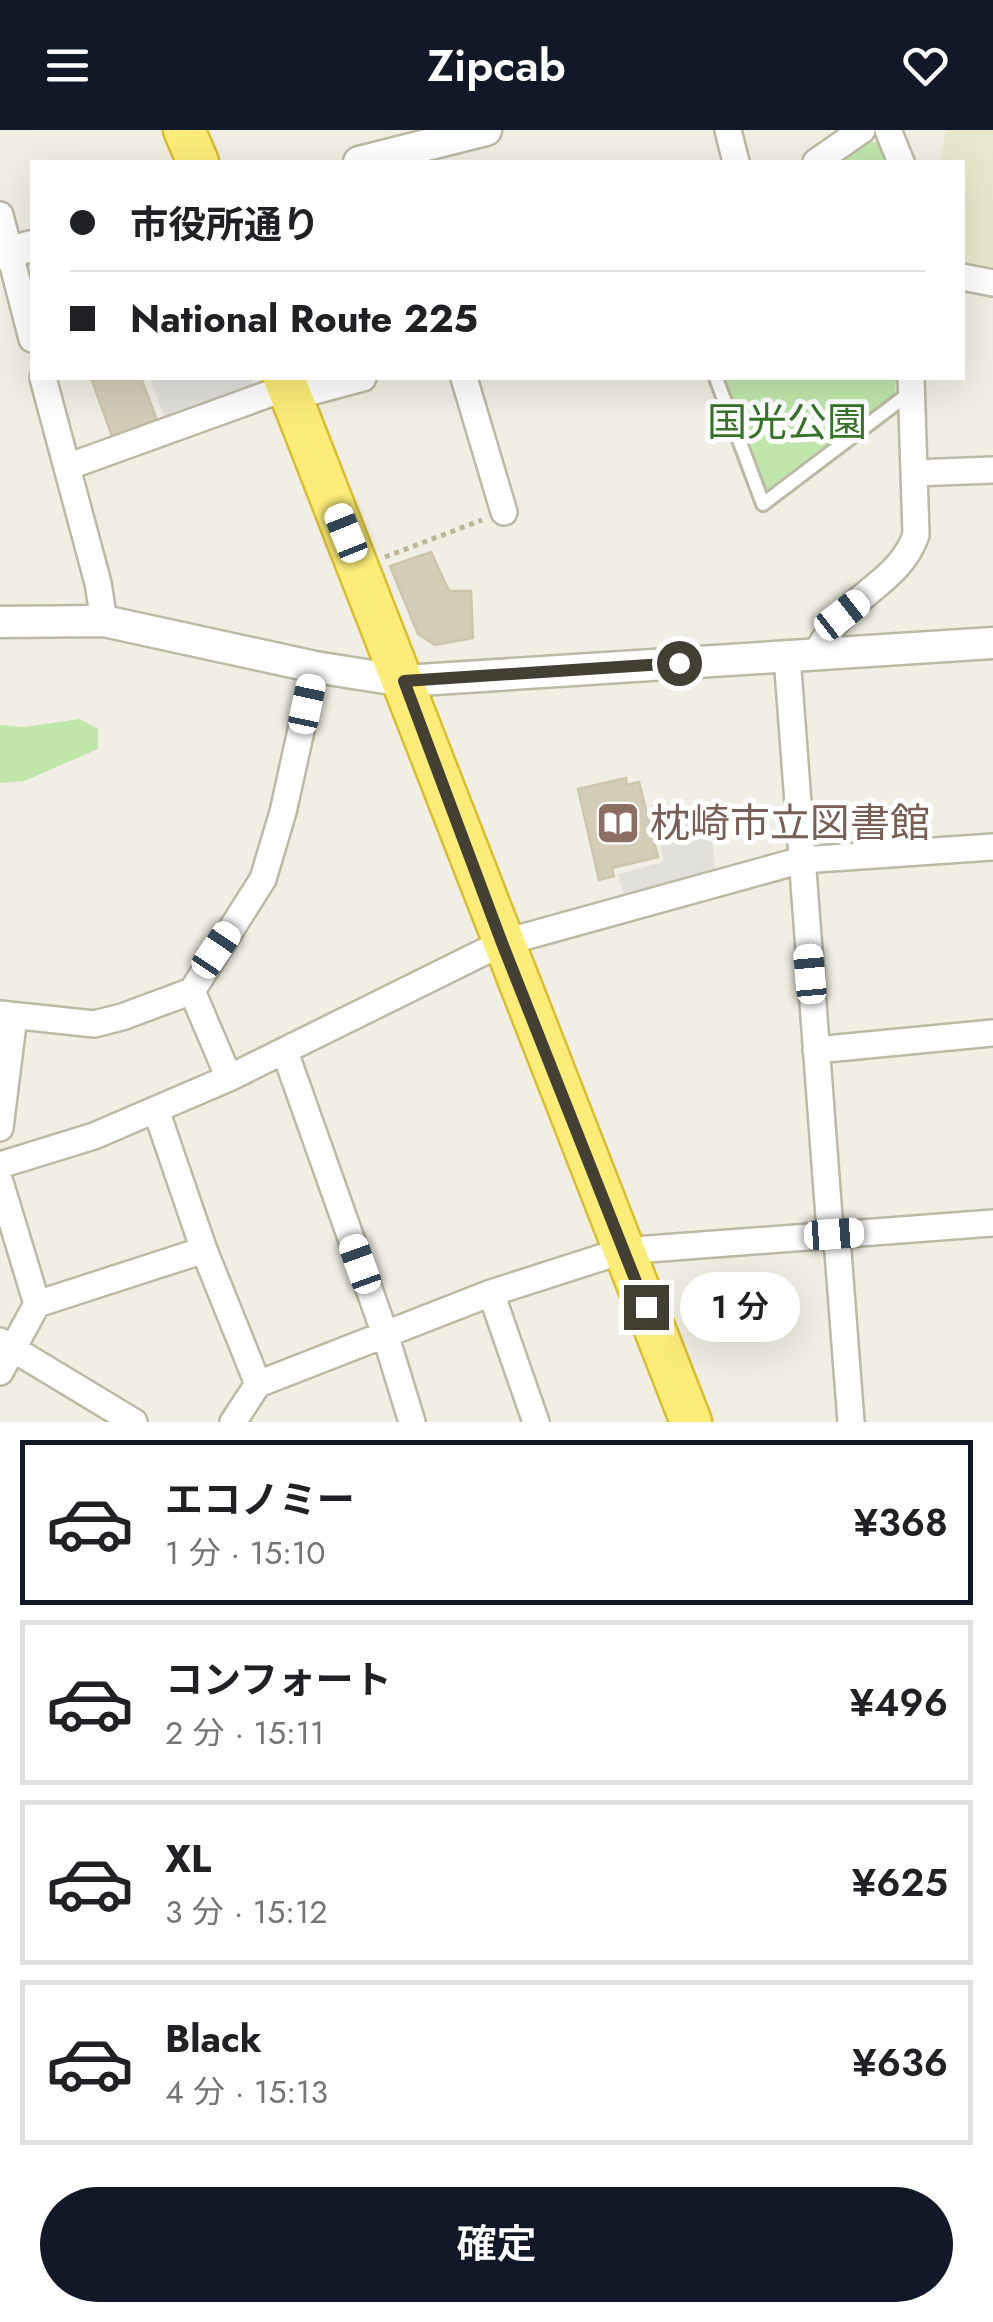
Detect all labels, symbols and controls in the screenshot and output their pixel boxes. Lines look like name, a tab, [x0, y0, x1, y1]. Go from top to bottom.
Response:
text: Zipcab	[427, 33, 566, 98]
icon: menu	[40, 38, 95, 93]
icon: heart	[898, 38, 953, 93]
text: 市役所通り	[130, 197, 320, 252]
text: National Route 225	[130, 291, 478, 346]
park label: 国光公園	[707, 393, 867, 451]
car	[321, 500, 371, 566]
car	[809, 585, 875, 645]
route start	[657, 641, 702, 686]
car	[286, 672, 328, 736]
place label: 枕崎市立図書館	[650, 794, 930, 852]
library icon: 枕崎市立図書館	[595, 800, 641, 846]
car	[187, 917, 245, 983]
car	[792, 943, 828, 1005]
car	[803, 1217, 865, 1251]
car	[336, 1231, 384, 1297]
callout: 1 分	[681, 1272, 801, 1342]
text: 1 分	[711, 1284, 769, 1330]
route end	[624, 1285, 669, 1330]
text: エコノミー	[165, 1472, 355, 1527]
icon: car	[45, 1478, 135, 1568]
text: ¥368	[854, 1495, 948, 1550]
text: 1 分 · 15:10	[165, 1530, 325, 1576]
text: コンフォート	[165, 1652, 392, 1707]
icon: car	[45, 1658, 135, 1748]
text: ¥496	[850, 1675, 948, 1730]
text: 2 分 · 15:11	[165, 1710, 324, 1756]
text: XL	[165, 1831, 211, 1886]
icon: car	[45, 1838, 135, 1928]
text: ¥625	[852, 1855, 948, 1910]
text: 3 分 · 15:12	[165, 1889, 328, 1935]
text: Black	[165, 2011, 262, 2066]
icon: car	[45, 2018, 135, 2108]
text: ¥636	[852, 2035, 948, 2090]
text: 4 分 · 15:13	[165, 2069, 328, 2115]
button: 確定	[40, 2187, 953, 2302]

